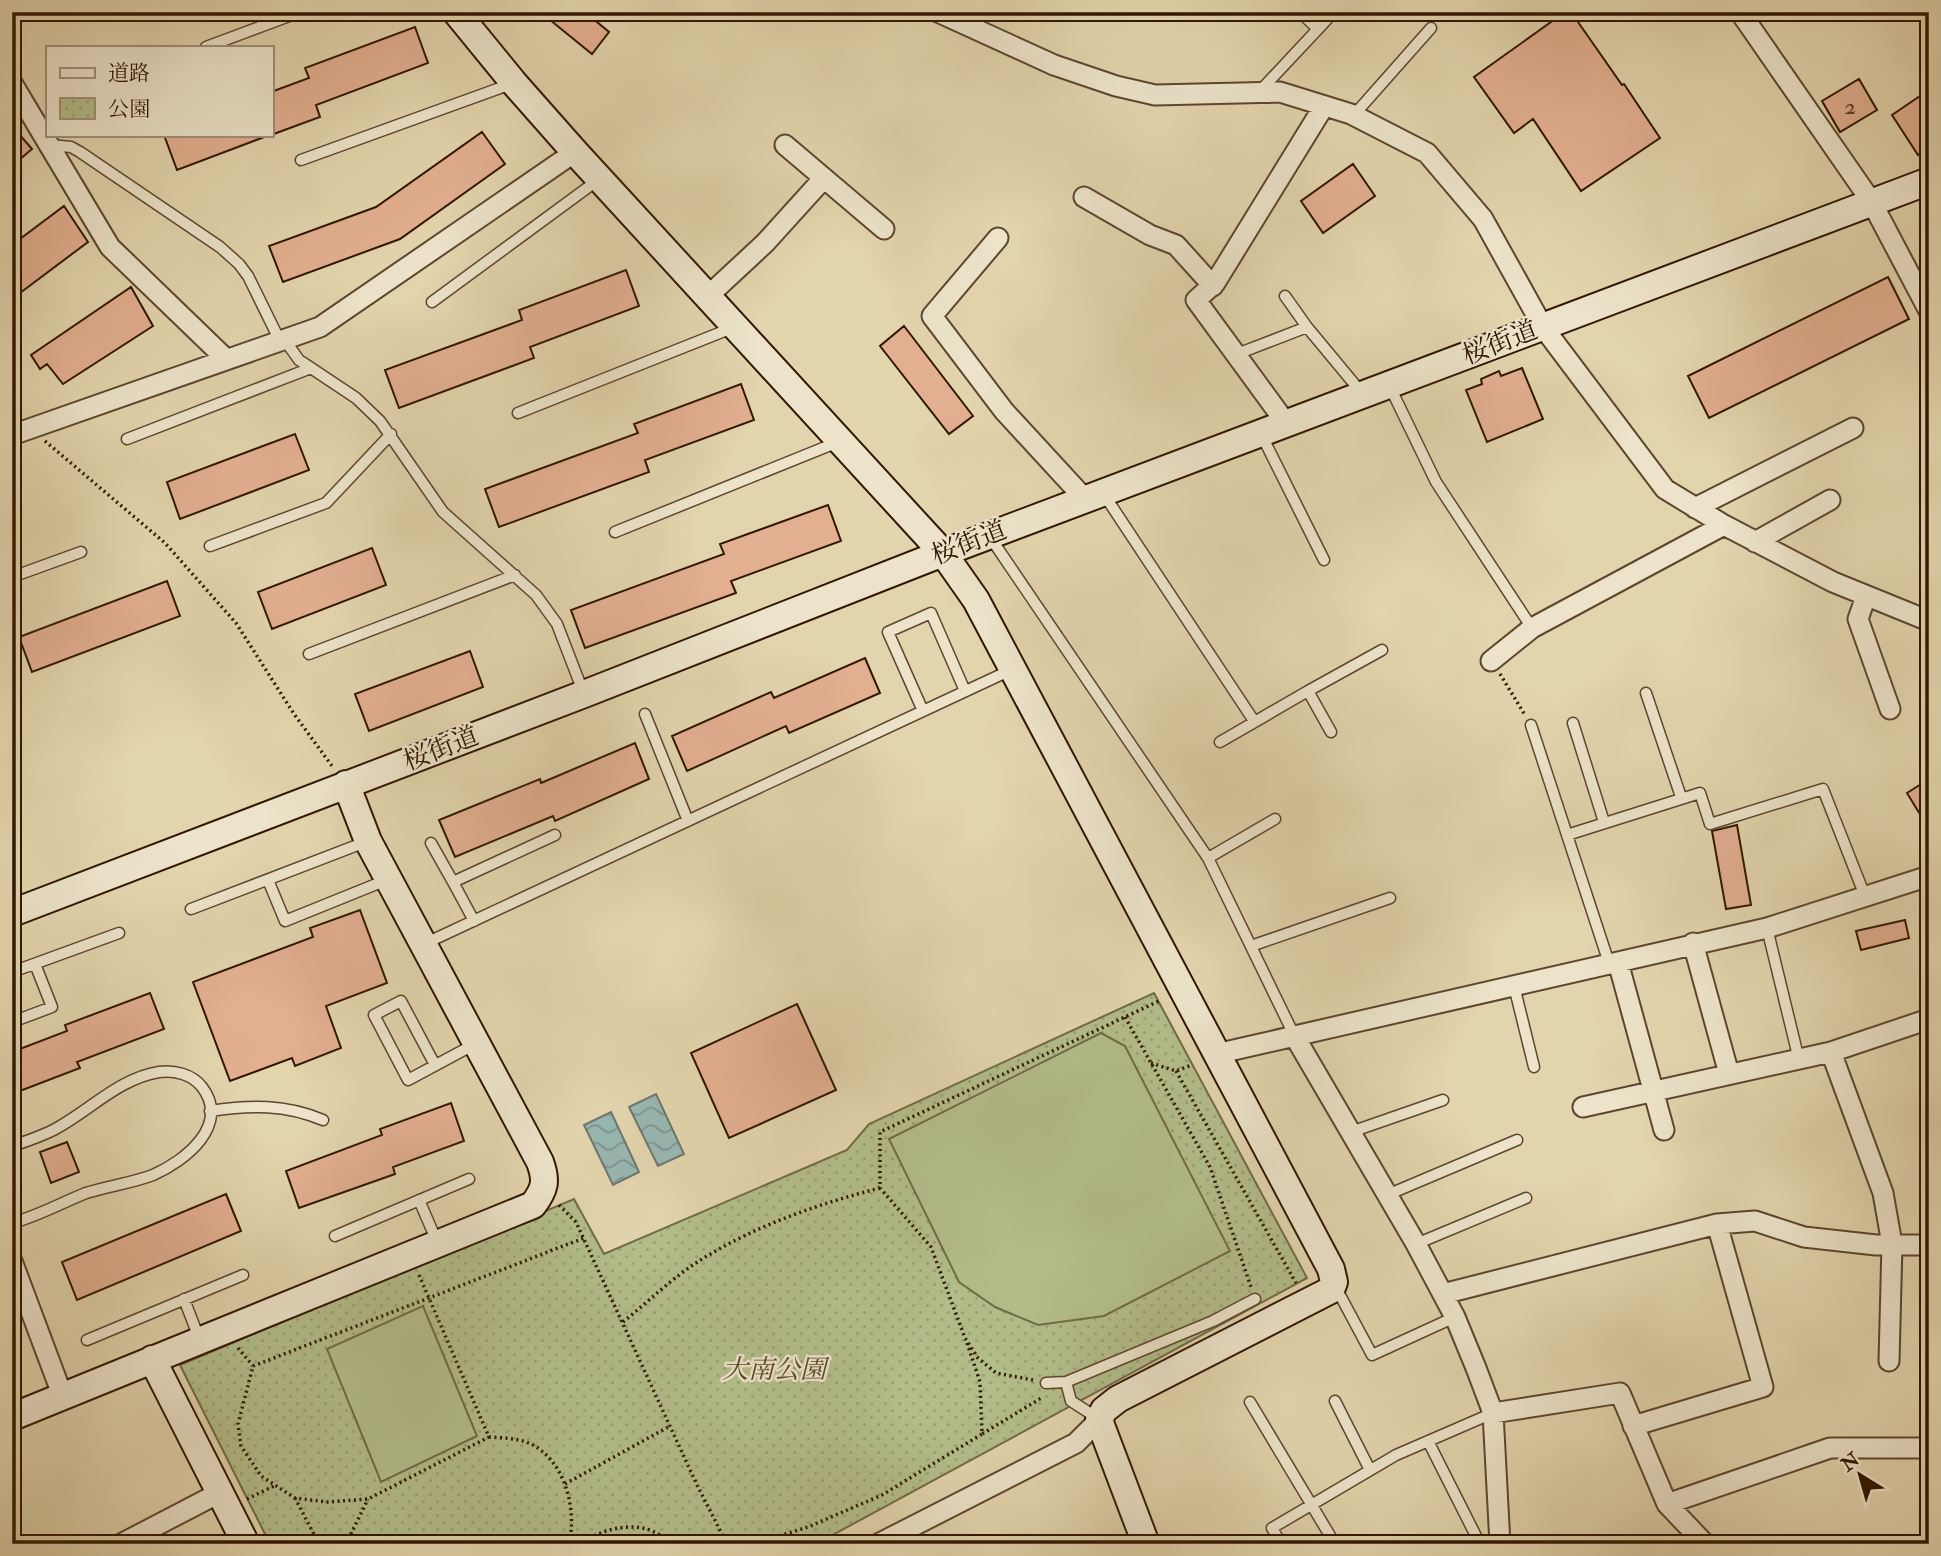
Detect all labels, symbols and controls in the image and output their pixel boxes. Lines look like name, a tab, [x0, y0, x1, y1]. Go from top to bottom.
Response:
legend	[46, 46, 273, 136]
text: 道路	[108, 60, 150, 87]
house number: 2	[1844, 92, 1856, 121]
text: 公園	[108, 96, 150, 123]
street label: 桜街道	[1458, 314, 1542, 372]
street label: 桜街道	[927, 514, 1011, 572]
street label: 桜街道	[399, 720, 483, 778]
park label: 大南公園	[722, 1354, 830, 1386]
north arrow	[1826, 1440, 1896, 1510]
text: N	[1836, 1447, 1865, 1478]

